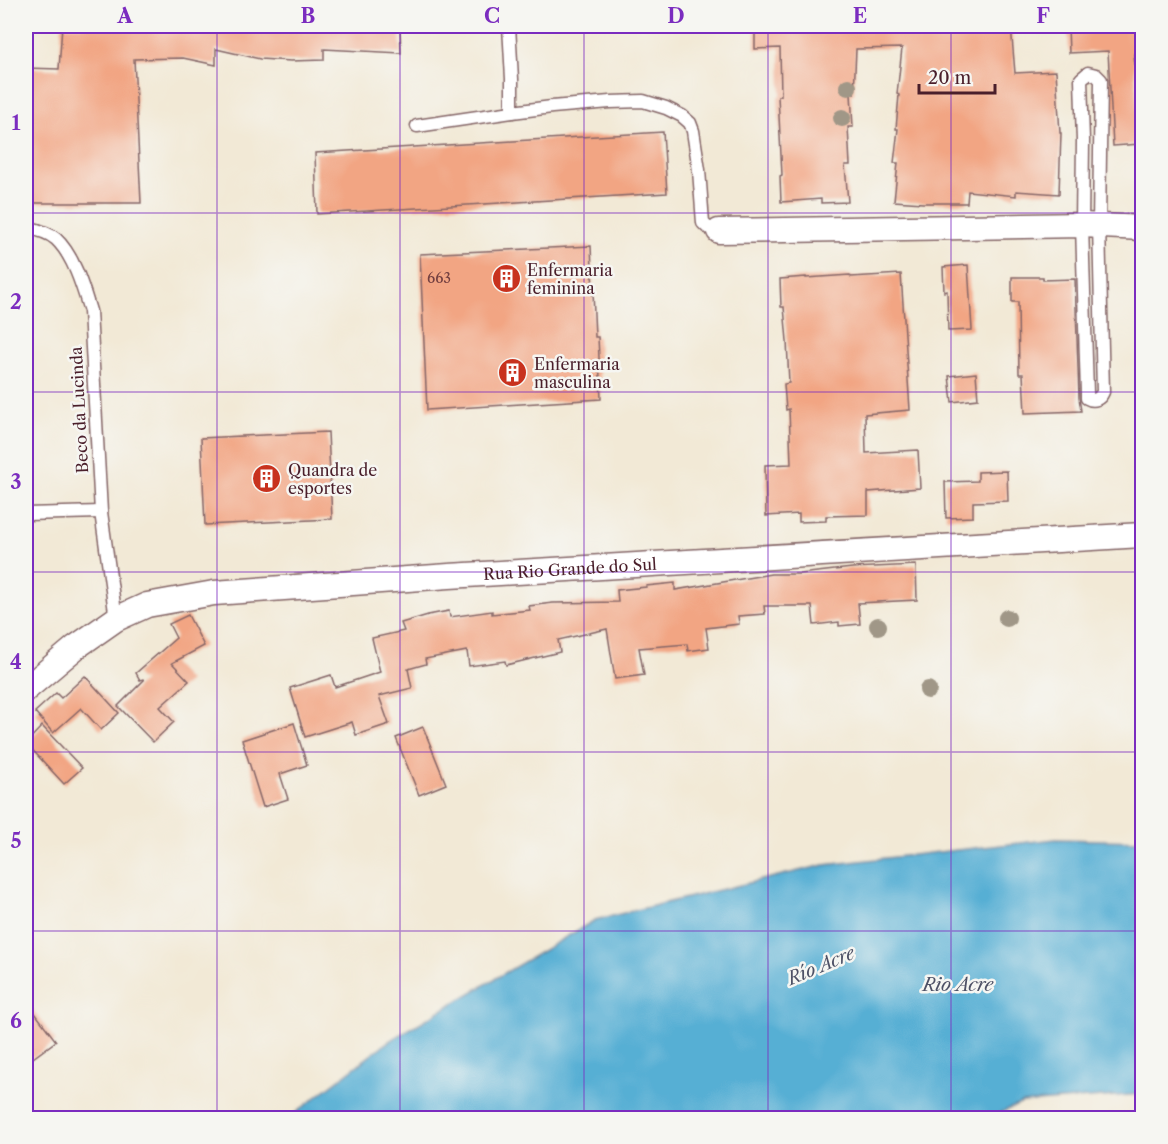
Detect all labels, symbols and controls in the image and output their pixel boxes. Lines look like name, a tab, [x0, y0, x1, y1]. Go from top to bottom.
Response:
text: A	[116, 4, 133, 28]
text: B	[301, 4, 316, 28]
text: C	[484, 4, 500, 28]
text: D	[667, 4, 685, 28]
text: E	[853, 4, 867, 28]
text: F	[1036, 4, 1050, 28]
scale bar	[919, 57, 996, 95]
text: 20 m	[928, 67, 972, 89]
text: 1	[12, 111, 21, 135]
place label: Enfermaria feminina	[527, 260, 613, 298]
building icon: Enfermaria feminina	[490, 263, 522, 295]
house number: 663	[427, 269, 451, 287]
text: 2	[10, 290, 22, 314]
street label: Beco da Lucinda	[66, 346, 92, 474]
place label: Enfermaria masculina	[534, 354, 620, 392]
building icon: Enfermaria masculina	[497, 357, 529, 389]
place label: Quandra de esportes	[288, 460, 377, 498]
building icon: Quandra de esportes	[251, 463, 283, 495]
text: 3	[10, 470, 22, 494]
street label: Rua Rio Grande do Sul	[483, 554, 658, 584]
text: 4	[10, 650, 22, 674]
text: 5	[10, 829, 22, 853]
water label: Río Acre	[782, 942, 859, 991]
water label: Rio Acre	[921, 974, 995, 996]
text: 6	[10, 1009, 22, 1033]

